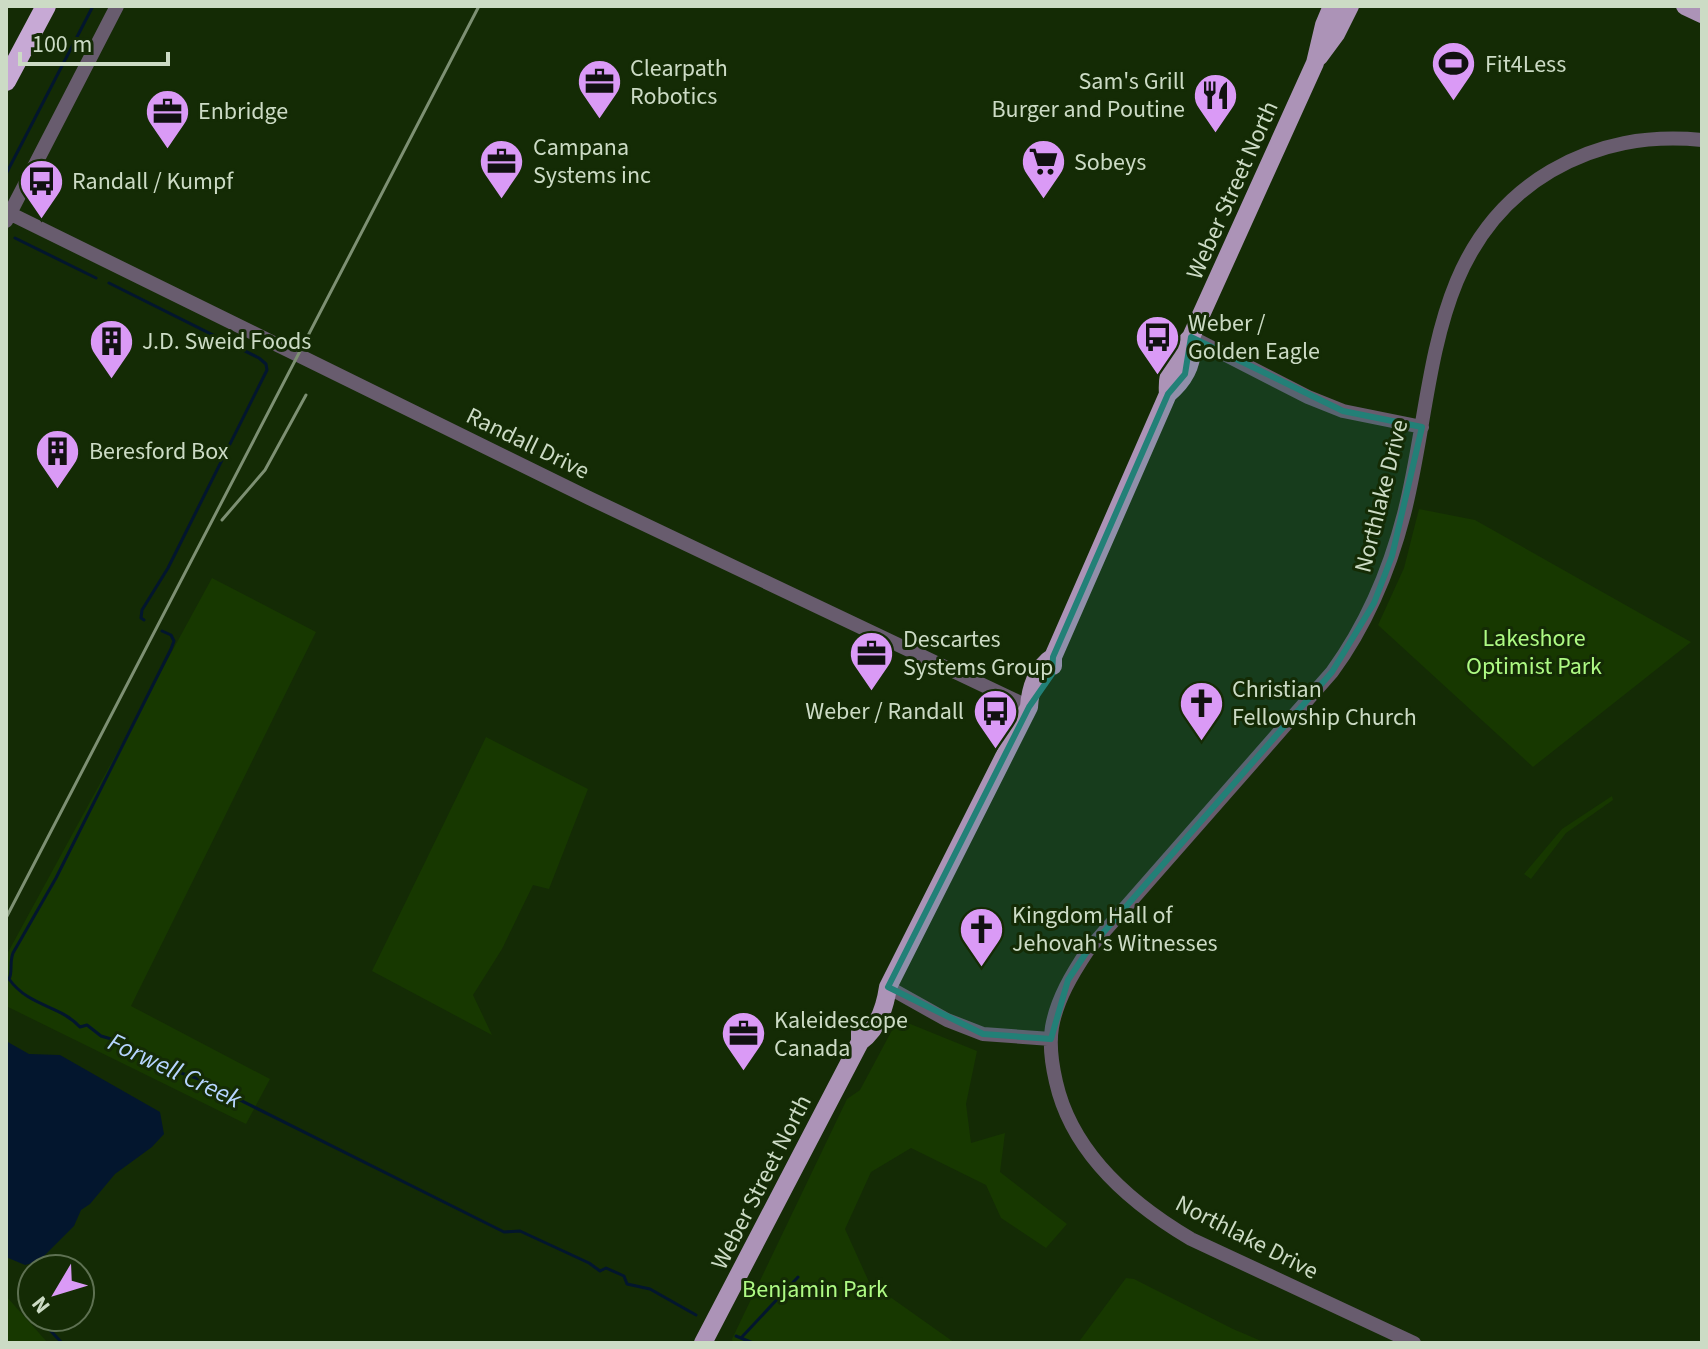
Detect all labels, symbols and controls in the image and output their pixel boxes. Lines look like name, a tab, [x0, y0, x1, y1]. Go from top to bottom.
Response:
scale bar	[20, 16, 168, 66]
text: 100 m	[32, 27, 92, 62]
sports icon: Fit4Less	[1430, 40, 1478, 103]
place label: Fit4Less	[1485, 47, 1566, 82]
place label: Clearpath Robotics	[630, 51, 728, 114]
office icon: Clearpath Robotics	[575, 58, 623, 121]
place label: Sam's Grill Burger and Poutine	[991, 64, 1185, 127]
restaurant icon: Sam's Grill Burger and Poutine	[1192, 71, 1240, 134]
office icon: Enbridge	[143, 87, 191, 150]
place label: Enbridge	[198, 94, 288, 129]
street label: Weber Street North	[1177, 95, 1287, 285]
place label: Campana Systems inc	[533, 130, 651, 193]
office icon: Campana Systems inc	[478, 137, 526, 200]
supermarket icon: Sobeys	[1019, 138, 1067, 201]
place label: Sobeys	[1074, 145, 1146, 180]
bus stop icon: Randall / Kumpf	[17, 157, 65, 220]
place label: Randall / Kumpf	[72, 164, 234, 199]
place label: Weber / Golden Eagle	[1188, 306, 1320, 369]
bus stop icon: Weber / Golden Eagle	[1133, 313, 1181, 376]
building icon: J.D. Sweid Foods	[87, 317, 135, 380]
place label: J.D. Sweid Foods	[142, 324, 311, 359]
street label: Randall Drive	[460, 399, 595, 488]
street label: Northlake Drive	[1346, 416, 1417, 576]
building icon: Beresford Box	[34, 427, 82, 490]
place label: Beresford Box	[89, 434, 229, 469]
park label: Lakeshore Optimist Park	[1466, 621, 1602, 684]
place label: Descartes Systems Group	[903, 622, 1053, 685]
office icon: Descartes Systems Group	[848, 629, 896, 692]
place label: Christian Fellowship Church	[1232, 672, 1417, 735]
church icon: Christian Fellowship Church	[1177, 679, 1225, 742]
bus stop icon: Weber / Randall	[971, 687, 1019, 750]
place label: Weber / Randall	[805, 694, 964, 729]
place label: Kingdom Hall of Jehovah's Witnesses	[1012, 898, 1218, 961]
church icon: Kingdom Hall of Jehovah's Witnesses	[957, 905, 1005, 968]
place label: Kaleidescope Canada	[774, 1003, 908, 1066]
office icon: Kaleidescope Canada	[719, 1010, 767, 1073]
water label: Forwell Creek	[102, 1023, 248, 1118]
street label: Weber Street North	[702, 1089, 821, 1276]
street label: Northlake Drive	[1169, 1186, 1324, 1289]
north arrow	[16, 1253, 96, 1333]
park label: Benjamin Park	[742, 1272, 888, 1307]
text: N	[24, 1289, 58, 1320]

